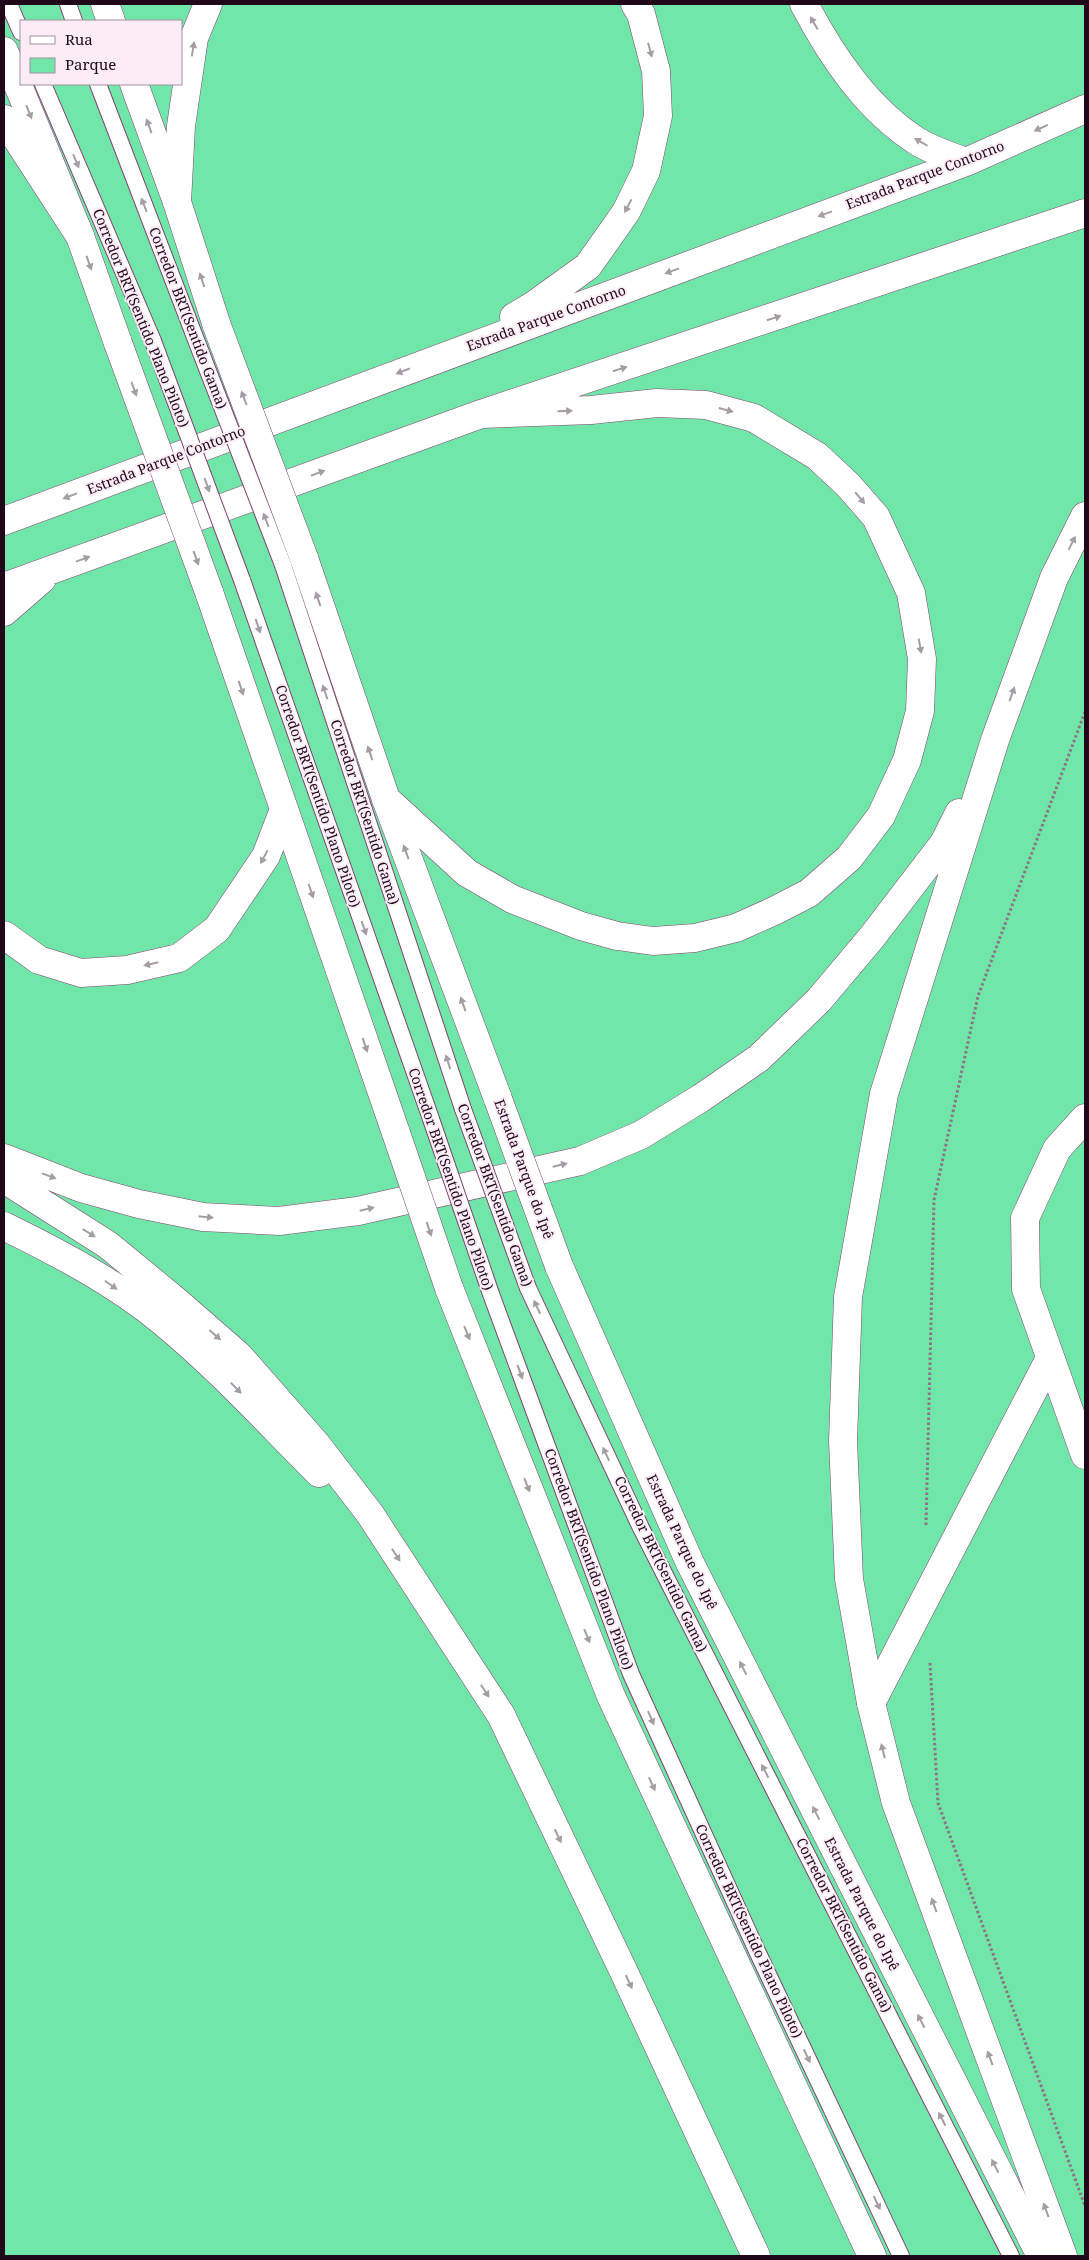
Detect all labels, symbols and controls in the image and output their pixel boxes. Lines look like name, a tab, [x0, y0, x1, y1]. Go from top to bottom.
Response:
one-way arrow	[810, 16, 819, 29]
legend	[20, 20, 182, 85]
text: Rua	[65, 29, 93, 49]
one-way arrow	[189, 41, 197, 57]
one-way arrow	[647, 42, 655, 57]
text: Parque	[65, 54, 116, 74]
one-way arrow	[25, 105, 33, 120]
one-way arrow	[145, 118, 153, 133]
one-way arrow	[1034, 125, 1048, 133]
street label: Estrada Parque Contorno	[843, 136, 1007, 214]
one-way arrow	[914, 138, 928, 147]
one-way arrow	[72, 154, 80, 169]
one-way arrow	[140, 198, 148, 212]
one-way arrow	[624, 199, 632, 213]
street label: Corredor BRT(Sentido Plano Piloto)	[89, 206, 194, 430]
one-way arrow	[817, 211, 832, 218]
street label: Corredor BRT(Sentido Gama)	[145, 224, 232, 412]
one-way arrow	[85, 256, 93, 271]
one-way arrow	[665, 268, 680, 275]
one-way arrow	[198, 272, 206, 287]
street label: Estrada Parque Contorno	[464, 280, 628, 355]
one-way arrow	[767, 313, 782, 321]
one-way arrow	[613, 364, 628, 372]
one-way arrow	[395, 368, 410, 375]
one-way arrow	[130, 382, 138, 397]
one-way arrow	[240, 390, 247, 405]
one-way arrow	[557, 407, 573, 415]
one-way arrow	[719, 407, 734, 415]
street label: Estrada Parque Contorno	[84, 421, 248, 499]
one-way arrow	[310, 469, 325, 477]
one-way arrow	[204, 478, 211, 493]
one-way arrow	[62, 492, 77, 500]
one-way arrow	[854, 492, 865, 505]
one-way arrow	[261, 513, 269, 527]
one-way arrow	[1068, 536, 1076, 550]
one-way arrow	[192, 551, 200, 566]
one-way arrow	[75, 555, 90, 562]
one-way arrow	[314, 591, 322, 606]
one-way arrow	[255, 619, 262, 634]
one-way arrow	[917, 639, 925, 655]
one-way arrow	[237, 681, 245, 696]
street label: Corredor BRT(Sentido Plano Piloto)	[271, 682, 366, 910]
one-way arrow	[321, 685, 328, 700]
one-way arrow	[1008, 686, 1016, 701]
street label: Corredor BRT(Sentido Gama)	[327, 717, 404, 907]
one-way arrow	[366, 745, 374, 760]
one-way arrow	[402, 844, 409, 859]
one-way arrow	[260, 850, 268, 864]
one-way arrow	[307, 884, 315, 899]
one-way arrow	[361, 921, 368, 936]
one-way arrow	[143, 960, 159, 968]
one-way arrow	[458, 997, 466, 1011]
one-way arrow	[362, 1037, 369, 1052]
one-way arrow	[444, 1055, 451, 1070]
street label: Corredor BRT(Sentido Plano Piloto)	[404, 1065, 499, 1293]
street label: Estrada Parque do Ipê	[490, 1096, 559, 1241]
street label: Corredor BRT(Sentido Gama)	[453, 1101, 538, 1289]
one-way arrow	[552, 1161, 567, 1169]
one-way arrow	[42, 1172, 57, 1180]
one-way arrow	[360, 1205, 375, 1213]
one-way arrow	[198, 1213, 214, 1221]
one-way arrow	[425, 1222, 433, 1237]
one-way arrow	[82, 1229, 96, 1238]
one-way arrow	[104, 1280, 118, 1290]
one-way arrow	[533, 1300, 541, 1314]
one-way arrow	[464, 1326, 472, 1341]
one-way arrow	[209, 1330, 222, 1341]
one-way arrow	[516, 1365, 524, 1380]
one-way arrow	[230, 1382, 242, 1394]
street label: Corredor BRT(Sentido Plano Piloto)	[540, 1446, 639, 1672]
one-way arrow	[602, 1447, 610, 1461]
street label: Estrada Parque do Ipê	[643, 1471, 722, 1613]
street label: Corredor BRT(Sentido Gama)	[611, 1473, 712, 1655]
one-way arrow	[524, 1477, 531, 1492]
one-way arrow	[392, 1548, 401, 1561]
one-way arrow	[583, 1629, 591, 1644]
one-way arrow	[739, 1661, 747, 1676]
one-way arrow	[480, 1684, 489, 1698]
one-way arrow	[648, 1711, 656, 1725]
one-way arrow	[879, 1744, 887, 1759]
one-way arrow	[761, 1764, 769, 1778]
one-way arrow	[648, 1777, 656, 1792]
one-way arrow	[812, 1806, 821, 1821]
street label: Corredor BRT(Sentido Plano Piloto)	[691, 1821, 808, 2041]
one-way arrow	[554, 1828, 563, 1843]
street label: Corredor BRT(Sentido Gama)	[792, 1834, 897, 2015]
street label: Estrada Parque do Ipê	[821, 1834, 904, 1974]
one-way arrow	[930, 1898, 937, 1913]
one-way arrow	[625, 1975, 633, 1989]
one-way arrow	[917, 2014, 925, 2028]
one-way arrow	[804, 2049, 812, 2063]
one-way arrow	[986, 2050, 994, 2065]
one-way arrow	[938, 2112, 946, 2126]
one-way arrow	[991, 2159, 999, 2173]
one-way arrow	[873, 2196, 881, 2210]
one-way arrow	[1042, 2203, 1049, 2218]

